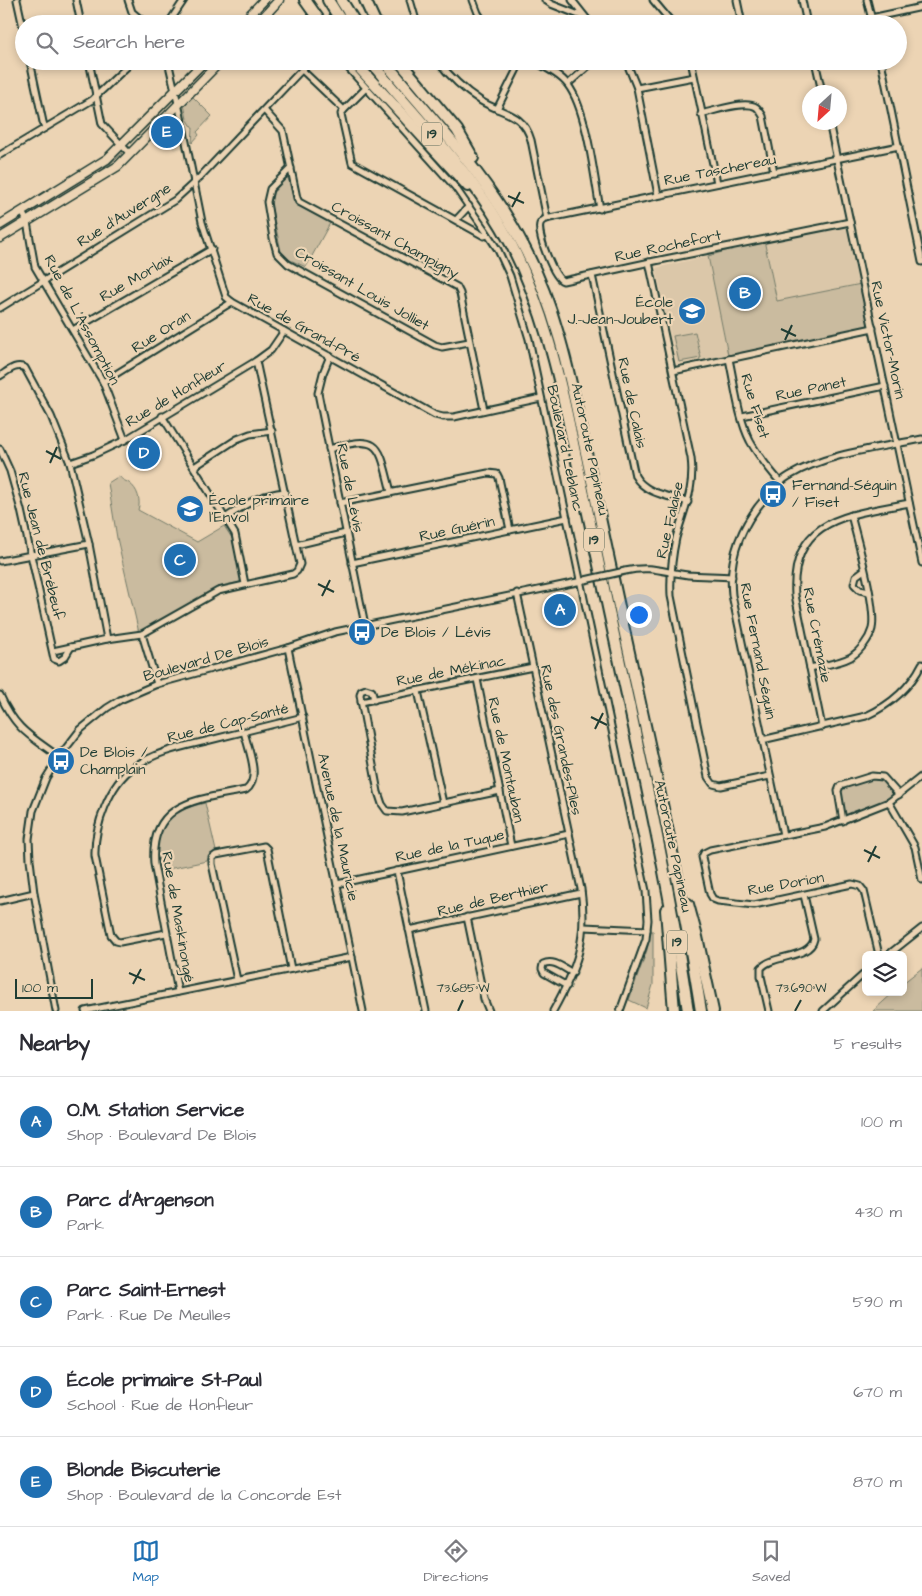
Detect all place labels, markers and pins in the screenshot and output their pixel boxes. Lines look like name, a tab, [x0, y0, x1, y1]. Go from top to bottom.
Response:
pin: E	[151, 113, 183, 151]
pin: B	[729, 274, 761, 312]
place label: École J.-Jean-Joubert	[568, 292, 673, 330]
school or university icon: École J.-Jean-Joubert	[677, 296, 707, 326]
pin: D	[128, 434, 160, 472]
place label: Fernand-Séguin / Fiset	[792, 475, 897, 513]
bus stop icon: Fernand-Séguin / Fiset	[758, 479, 788, 509]
place label: École primaire l'Envol	[209, 490, 309, 528]
school or university icon: École primaire l'Envol	[175, 494, 205, 524]
pin: C	[164, 541, 196, 579]
pin: A	[544, 591, 576, 629]
bus stop icon: De Blois / Lévis	[347, 617, 377, 647]
place label: De Blois / Lévis	[381, 622, 491, 643]
place label: De Blois / Champlain	[80, 742, 148, 780]
bus stop icon: De Blois / Champlain	[46, 746, 76, 776]

